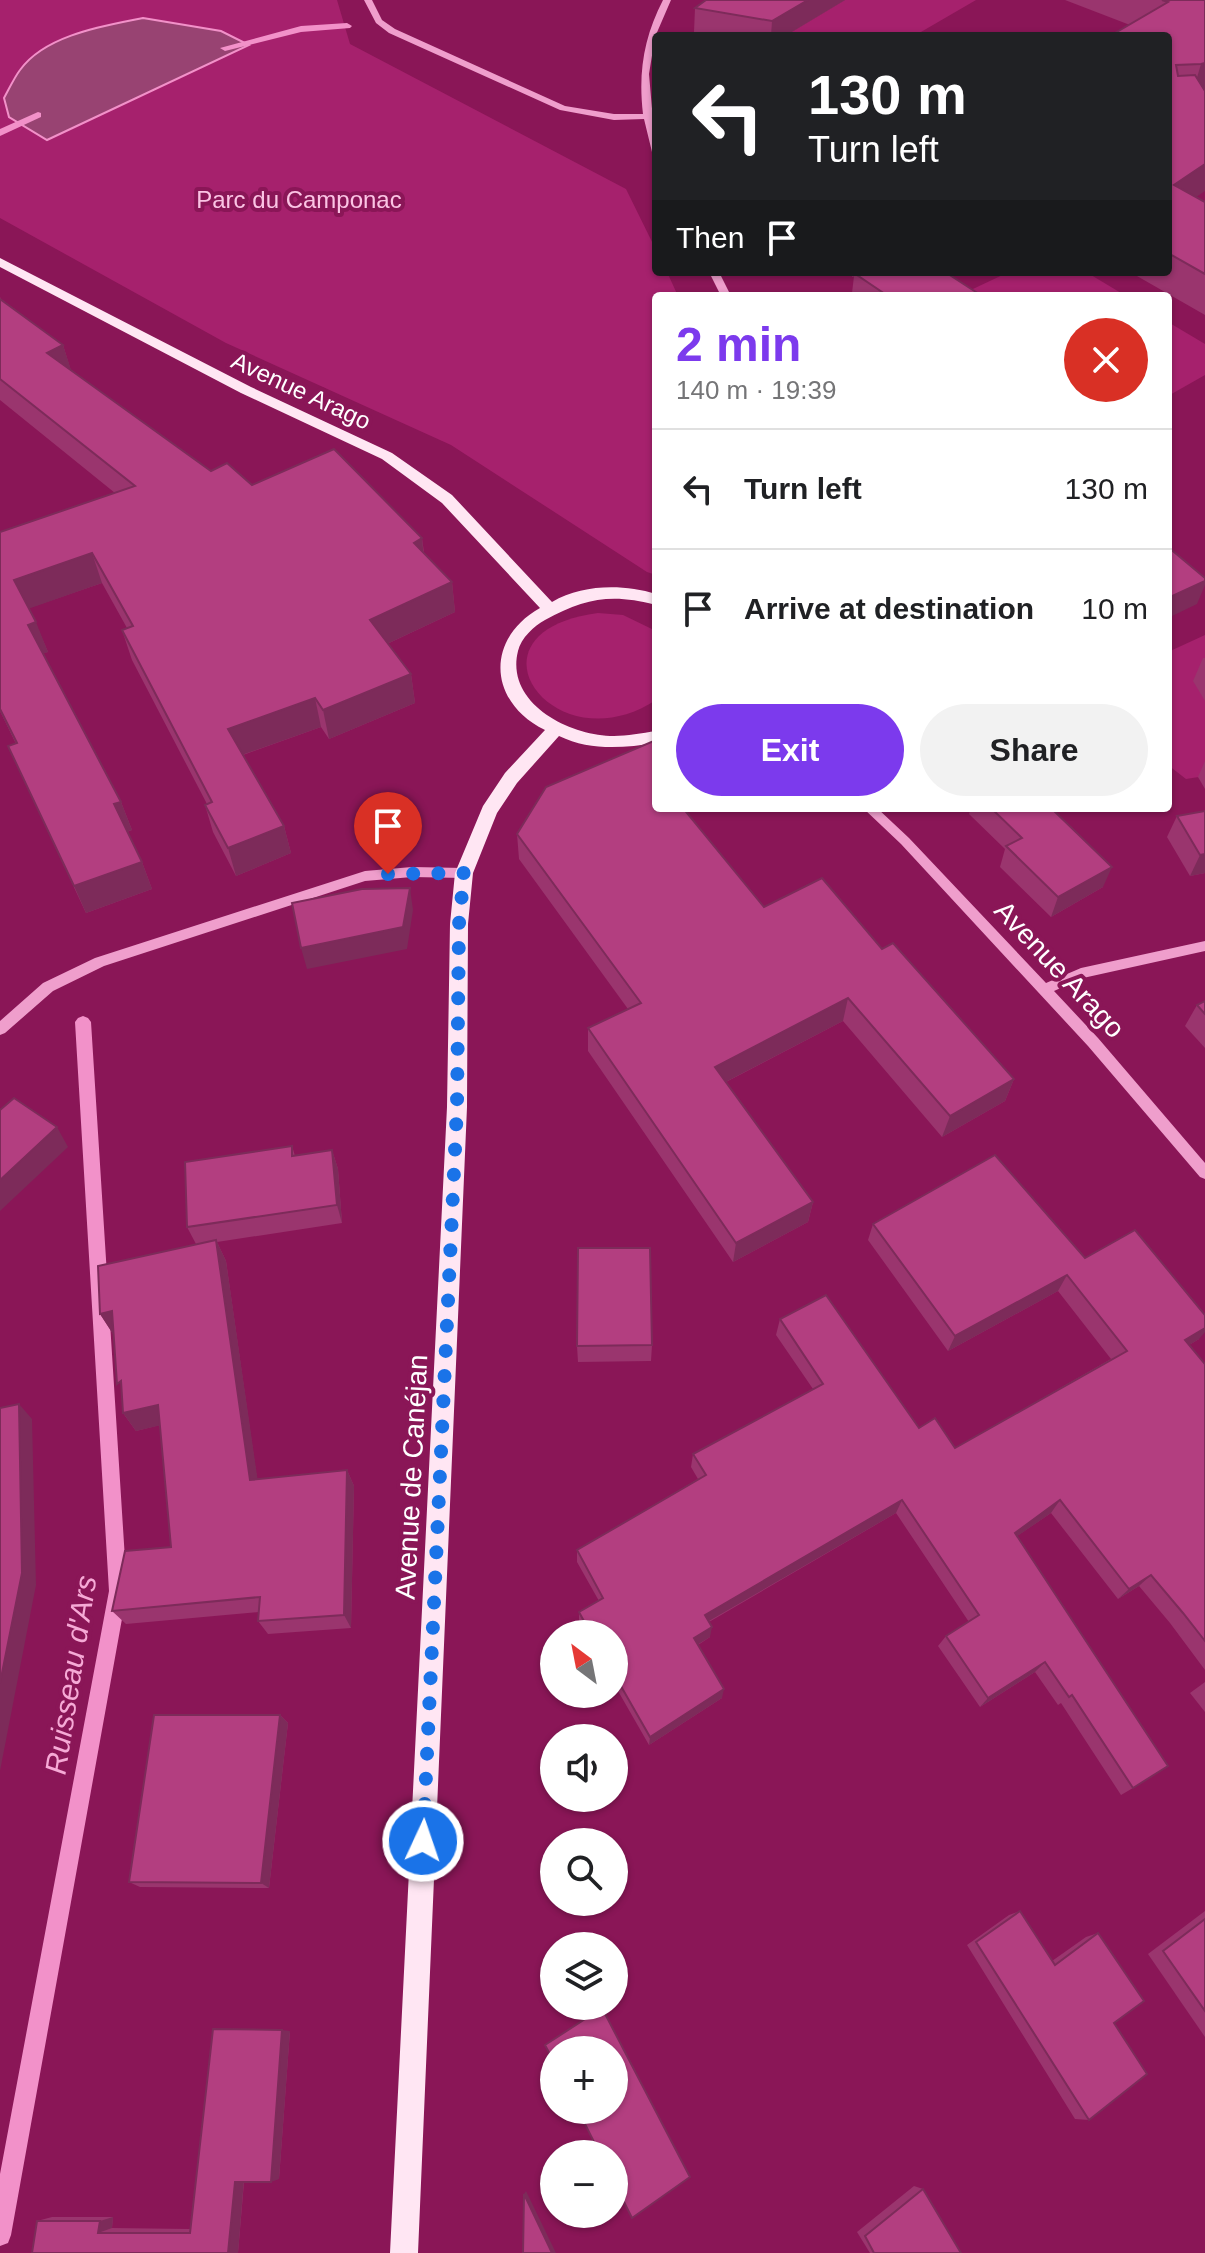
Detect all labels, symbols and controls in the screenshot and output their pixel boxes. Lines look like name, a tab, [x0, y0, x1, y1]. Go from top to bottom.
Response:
text: 130 m	[808, 63, 967, 126]
icon: left	[676, 64, 780, 168]
text: Turn left	[808, 129, 939, 170]
park label: Parc du Camponac	[196, 186, 402, 213]
icon: arrive	[760, 216, 804, 260]
text: Then	[676, 221, 744, 254]
text: 2 min	[676, 318, 801, 371]
button: close	[1064, 318, 1148, 402]
street label: Avenue Arago	[227, 347, 375, 435]
text: 140 m · 19:39	[676, 375, 836, 405]
icon: left	[676, 467, 720, 511]
text: Turn left	[744, 472, 862, 505]
text: 130 m	[1065, 472, 1148, 505]
icon: arrive	[676, 587, 720, 631]
text: Arrive at destination	[744, 592, 1034, 625]
text: 10 m	[1081, 592, 1148, 625]
button: Exit	[676, 704, 904, 796]
button: Share	[920, 704, 1148, 796]
pin	[354, 792, 422, 874]
icon: arrive	[366, 804, 410, 848]
street label: Avenue Arago	[988, 895, 1131, 1044]
street label: Avenue de Canéjan	[390, 1354, 433, 1600]
water label: Ruisseau d'Ars	[39, 1573, 103, 1777]
north arrow	[540, 1620, 628, 1708]
map controls	[540, 1620, 628, 2228]
button: sound	[540, 1724, 628, 1812]
position arrow	[381, 1799, 465, 1883]
button: search	[540, 1828, 628, 1916]
button: layers	[540, 1932, 628, 2020]
button: +	[540, 2036, 628, 2124]
button: −	[540, 2140, 628, 2228]

